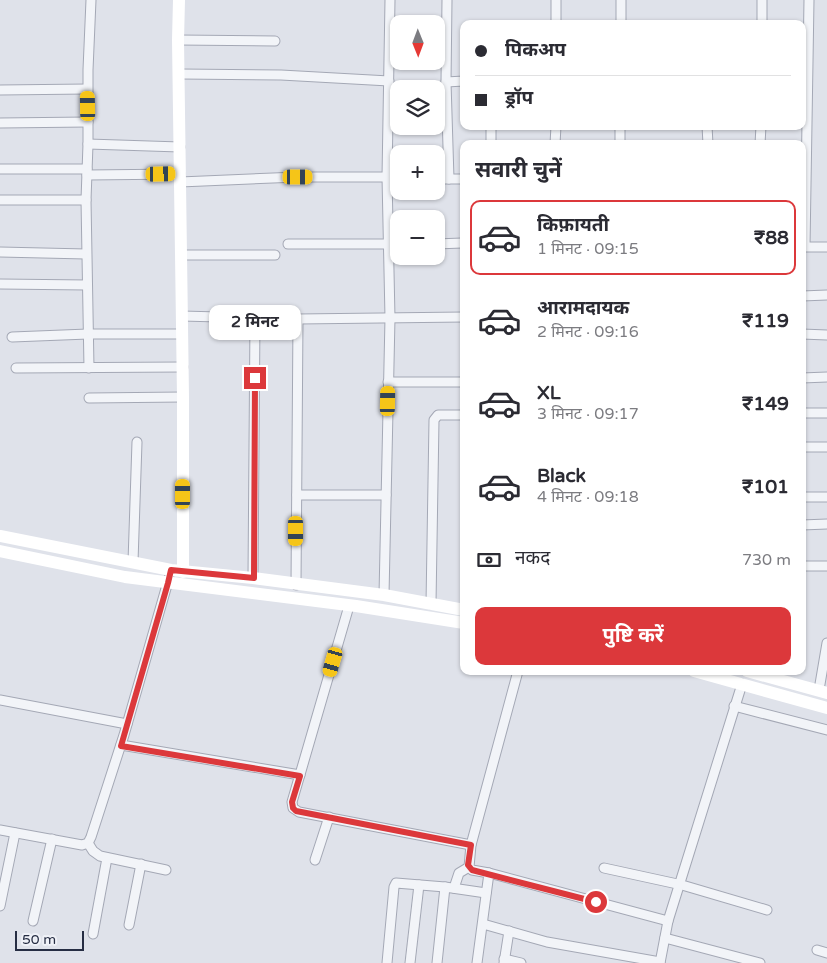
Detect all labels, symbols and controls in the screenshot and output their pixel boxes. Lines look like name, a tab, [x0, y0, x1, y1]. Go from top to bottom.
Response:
north arrow	[390, 15, 445, 70]
map controls	[390, 15, 445, 265]
text: पिकअप	[505, 39, 566, 61]
button: layers	[390, 80, 445, 135]
text: ड्रॉप	[505, 87, 533, 109]
car	[80, 91, 95, 121]
button: +	[390, 145, 445, 200]
text: सवारी चुनें	[475, 157, 562, 183]
car	[145, 166, 176, 182]
car	[283, 170, 313, 185]
button: −	[390, 210, 445, 265]
text: किफ़ायती	[537, 214, 609, 236]
icon: car	[477, 215, 522, 260]
text: ₹88	[754, 227, 789, 249]
text: 1 मिनट · 09:15	[537, 239, 639, 259]
text: आरामदायक	[537, 297, 629, 319]
icon: car	[477, 298, 522, 343]
callout: 2 मिनट	[209, 306, 301, 340]
text: ₹119	[742, 310, 789, 332]
text: 2 मिनट	[231, 312, 279, 332]
text: 2 मिनट · 09:16	[537, 322, 639, 342]
route end	[244, 367, 266, 389]
icon: car	[477, 381, 522, 426]
text: XL	[537, 382, 561, 404]
car	[380, 386, 395, 416]
text: ₹149	[742, 393, 789, 415]
text: 3 मिनट · 09:17	[537, 404, 639, 424]
icon: car	[477, 464, 522, 509]
text: Black	[537, 465, 586, 487]
text: ₹101	[742, 476, 789, 498]
car	[175, 479, 190, 509]
text: 4 मिनट · 09:18	[537, 487, 639, 507]
car	[288, 516, 303, 546]
icon: cash	[475, 546, 503, 574]
text: नकद	[515, 547, 550, 569]
text: 730 m	[742, 550, 791, 570]
button: पुष्टि करें	[475, 607, 791, 665]
car	[321, 646, 344, 678]
route start	[585, 891, 607, 913]
scale bar	[15, 928, 84, 951]
text: 50 m	[22, 931, 56, 948]

